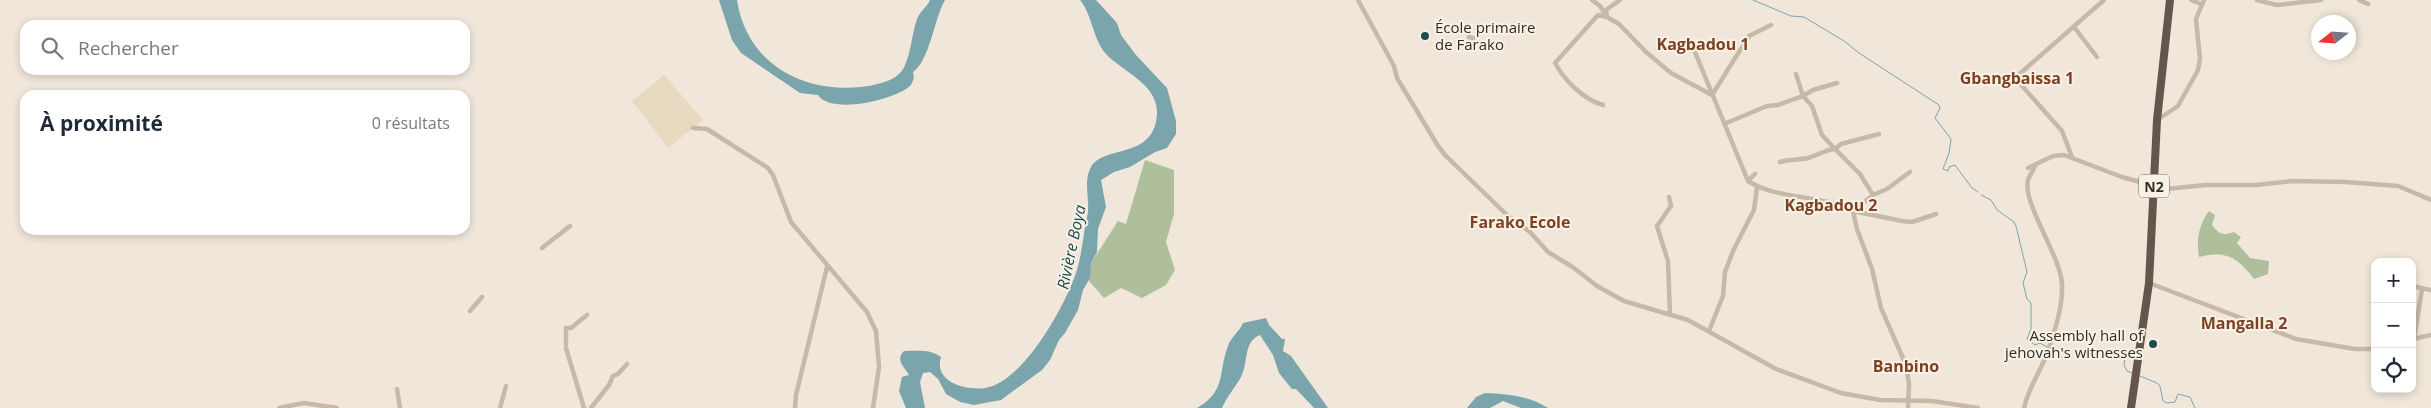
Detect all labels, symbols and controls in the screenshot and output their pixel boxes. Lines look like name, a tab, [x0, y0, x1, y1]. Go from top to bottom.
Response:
north arrow	[2311, 15, 2356, 60]
place label: École primaire de Farako	[1435, 17, 1535, 54]
search box	[20, 20, 470, 75]
marker: École primaire de Farako	[1419, 30, 1431, 42]
district label: Kagbadou 1	[1657, 33, 1749, 55]
icon: search	[38, 34, 66, 62]
text: Rechercher	[78, 35, 179, 61]
district label: Gbangbaissa 1	[1960, 67, 2074, 89]
text: À proximité	[40, 109, 163, 137]
text: 0 résultats	[372, 112, 450, 134]
road number: N2	[2139, 175, 2169, 198]
district label: Kagbadou 2	[1785, 194, 1877, 216]
water label: Rivière Boya	[1051, 203, 1091, 291]
district label: Farako Ecole	[1470, 211, 1570, 233]
map controls	[2371, 258, 2416, 393]
button: +	[2371, 258, 2416, 303]
button: −	[2371, 303, 2416, 348]
district label: Mangalla 2	[2201, 312, 2287, 334]
place label: Assembly hall of jehovah's witnesses	[2004, 325, 2144, 362]
marker: Assembly hall of jehovah's witnesses	[2147, 338, 2159, 350]
button: locate	[2371, 348, 2416, 393]
district label: Banbino	[1873, 355, 1939, 377]

